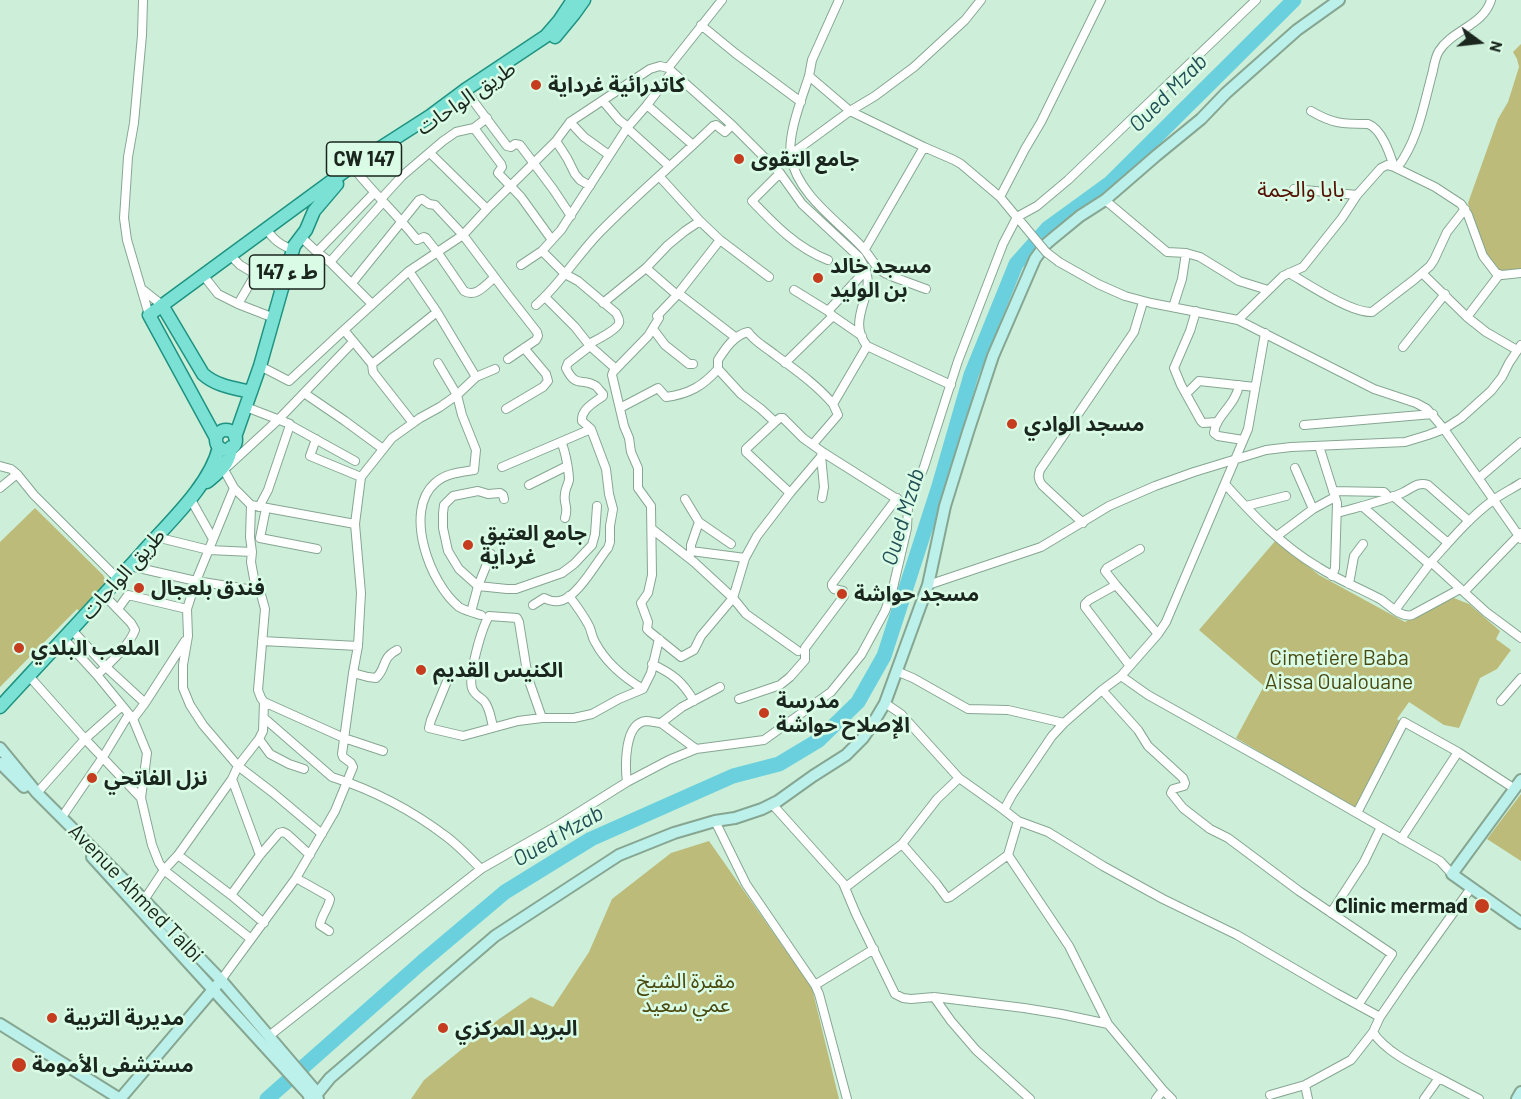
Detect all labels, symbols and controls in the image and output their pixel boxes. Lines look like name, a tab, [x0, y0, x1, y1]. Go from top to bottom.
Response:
north arrow	[1449, 12, 1509, 72]
text: N	[1486, 39, 1507, 54]
water label: Oued Mzab	[1123, 48, 1213, 138]
street label: طريق الواحات	[412, 56, 520, 140]
place label: كاتدرائية غرداية	[548, 72, 685, 98]
marker: كاتدرائية غرداية	[529, 78, 543, 92]
road number: CW 147	[326, 142, 401, 176]
place label: جامع التقوى	[751, 146, 859, 172]
marker: جامع التقوى	[732, 152, 746, 166]
district label: بابا والجمة	[1257, 177, 1345, 203]
place label: مسجد خالد بن الوليد	[830, 253, 932, 303]
road number: ط ء 147	[250, 255, 324, 289]
marker: مسجد خالد بن الوليد	[811, 271, 825, 285]
place label: مسجد الوادي	[1024, 411, 1144, 437]
marker: مسجد الوادي	[1005, 417, 1019, 431]
water label: Oued Mzab	[876, 465, 930, 569]
place label: جامع العتيق غرداية	[480, 520, 587, 570]
street label: طريق الواحات	[75, 523, 171, 625]
marker: جامع العتيق غرداية	[461, 538, 475, 552]
place label: فندق بلعجال	[151, 575, 265, 601]
marker: فندق بلعجال	[132, 581, 146, 595]
place label: مسجد حواشة	[854, 581, 979, 607]
marker: مسجد حواشة	[835, 587, 849, 601]
place label: الملعب البلدي	[31, 635, 160, 661]
marker: الملعب البلدي	[12, 641, 26, 655]
park label: Cimetière Baba Aissa Oualouane	[1265, 645, 1413, 695]
place label: الكنيس القديم	[433, 657, 563, 683]
marker: الكنيس القديم	[414, 663, 428, 677]
place label: مدرسة الإصلاح حواشة	[776, 688, 910, 738]
marker: مدرسة الإصلاح حواشة	[757, 706, 771, 720]
place label: نزل الفاتحي	[104, 765, 208, 791]
marker: نزل الفاتحي	[85, 771, 99, 785]
water label: Oued Mzab	[508, 800, 608, 872]
street label: Avenue Ahmed Talbi	[63, 818, 209, 968]
place label: Clinic mermad	[1335, 893, 1468, 919]
marker: Clinic mermad	[1473, 897, 1491, 915]
park label: مقبرة الشيخ عمي سعيد	[637, 968, 735, 1018]
place label: مديرية التربية	[64, 1005, 184, 1031]
marker: مديرية التربية	[45, 1011, 59, 1025]
place label: البريد المركزي	[455, 1015, 577, 1041]
marker: البريد المركزي	[436, 1021, 450, 1035]
place label: مستشفى الأمومة	[32, 1052, 194, 1078]
marker: مستشفى الأمومة	[10, 1056, 28, 1074]

